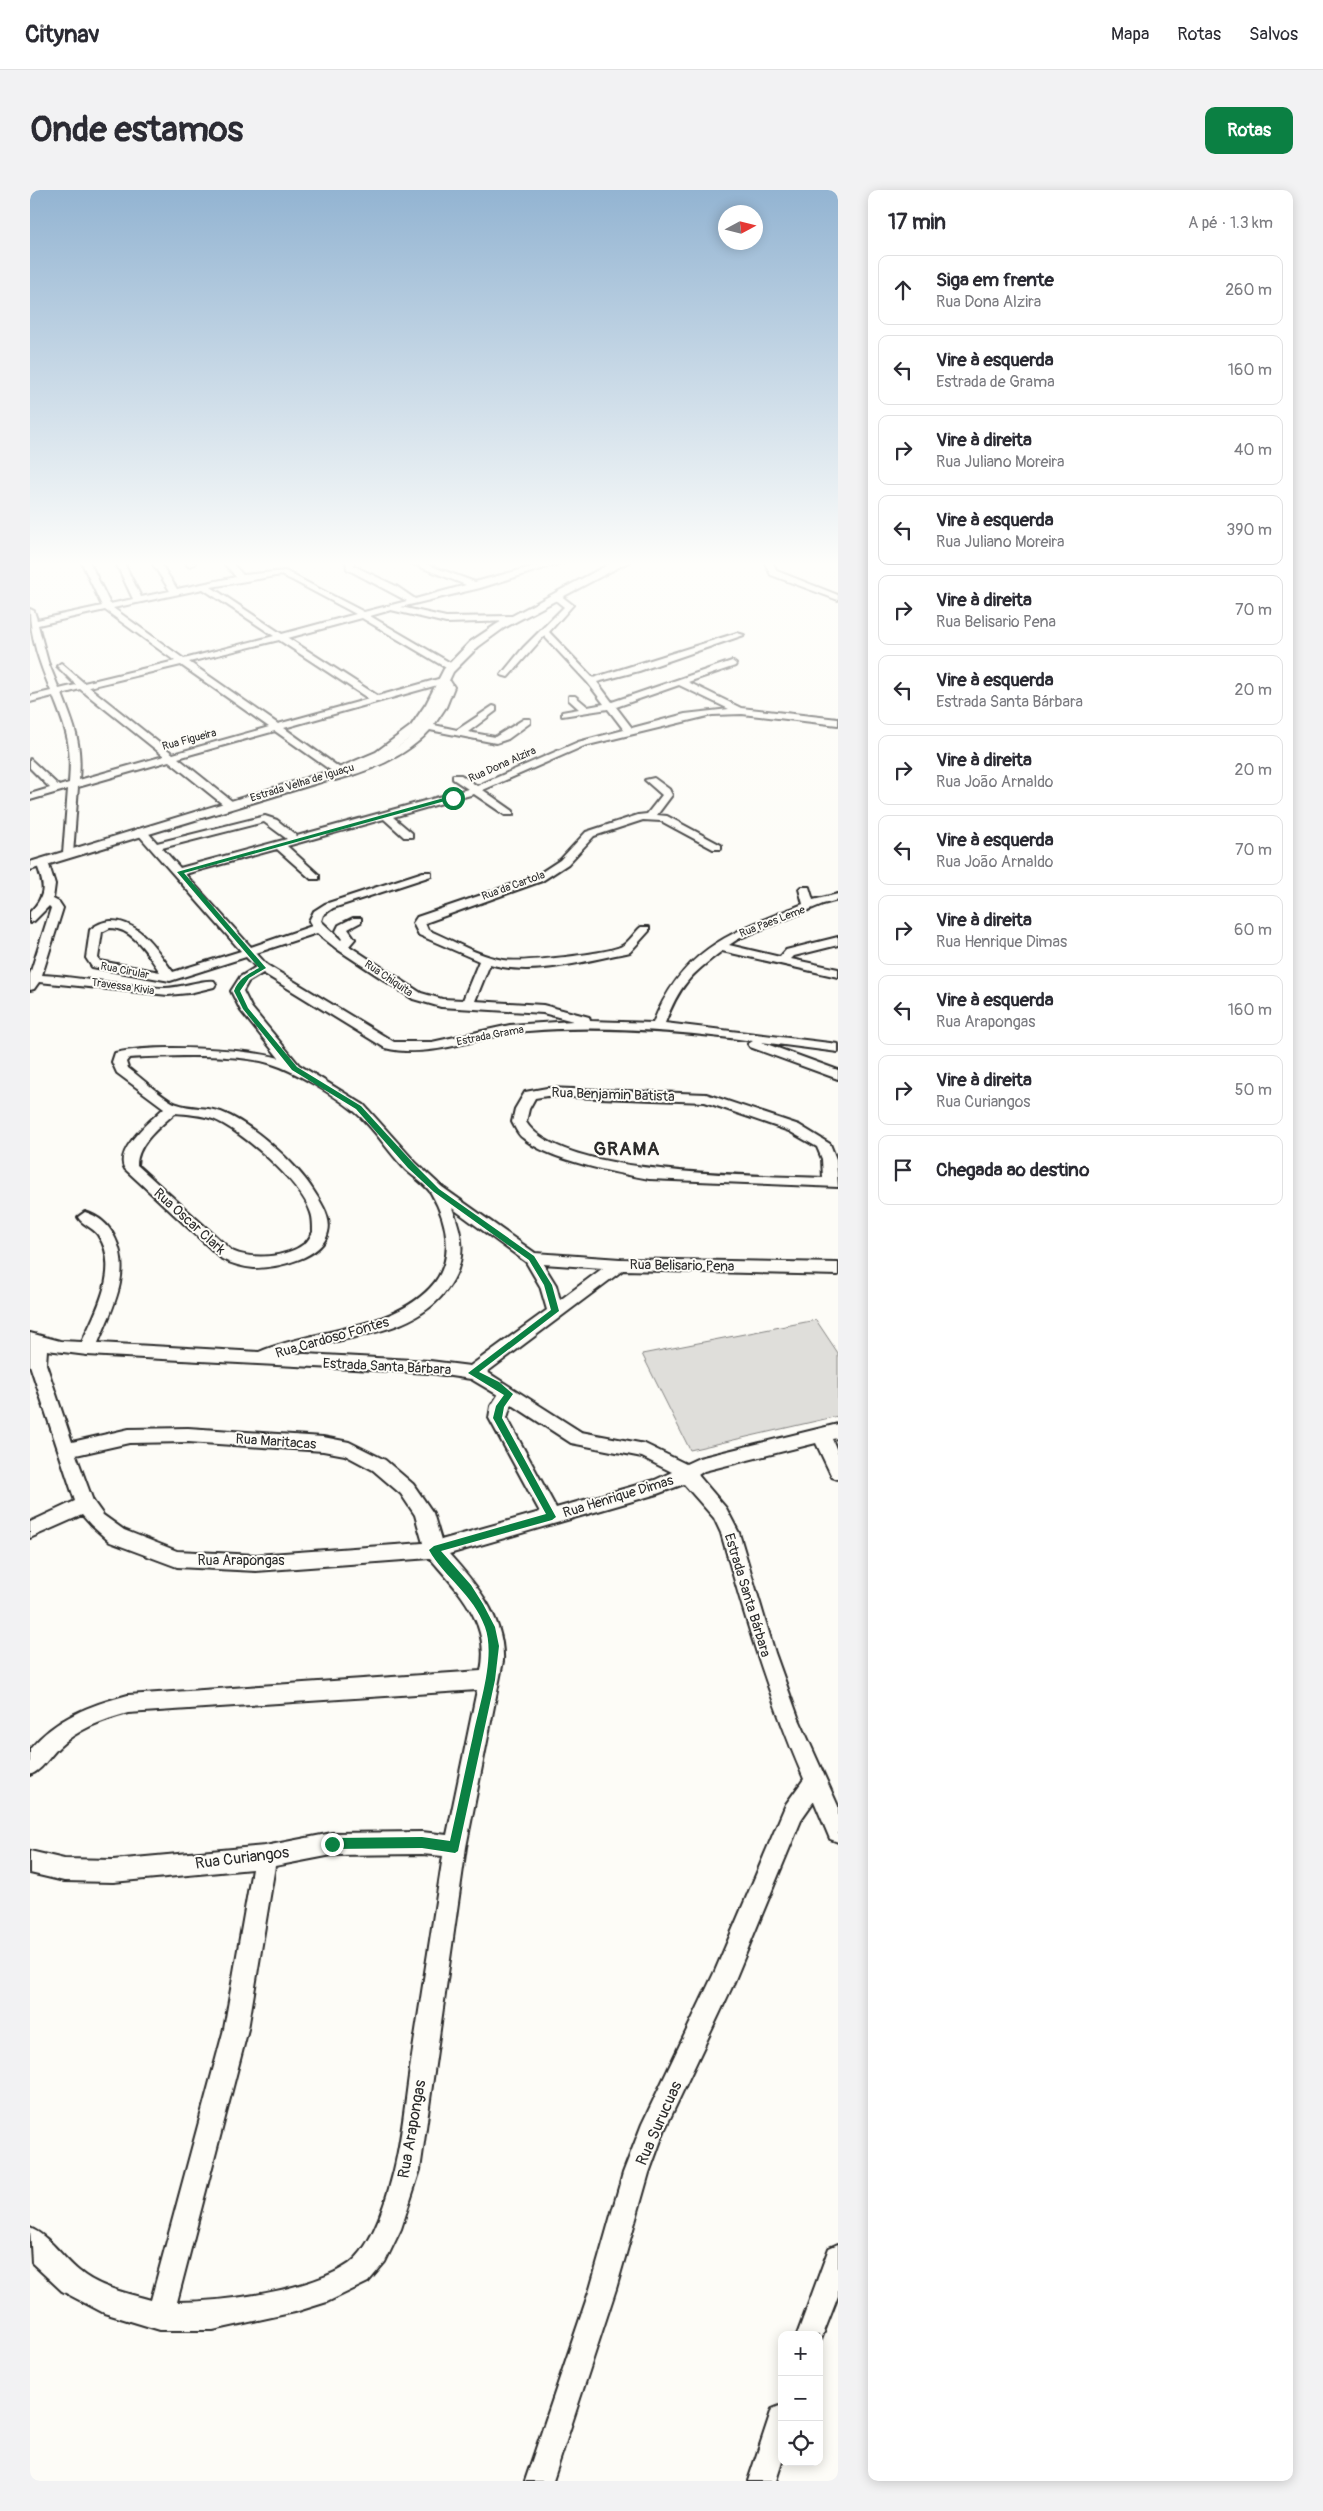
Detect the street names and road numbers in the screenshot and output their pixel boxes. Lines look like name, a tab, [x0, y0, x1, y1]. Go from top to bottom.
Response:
street label: Rua Figueira	[161, 726, 218, 753]
street label: Rua Dona Alzira	[467, 744, 538, 785]
street label: Estrada Velha de Iguaçu	[249, 760, 356, 805]
street label: Rua da Cartola	[480, 868, 546, 903]
street label: Rua Paes Leme	[737, 903, 808, 940]
street label: Rua Chiquita	[362, 957, 415, 999]
street label: Rua Cirular	[99, 959, 150, 982]
street label: Travessa Kivia	[91, 976, 155, 997]
street label: Estrada Grama	[455, 1023, 525, 1048]
street label: Rua Benjamin Batista	[551, 1084, 675, 1105]
street label: Rua Oscar Clark	[150, 1185, 229, 1258]
street label: Rua Belisario Pena	[629, 1256, 735, 1275]
street label: Rua Cardoso Fontes	[273, 1313, 392, 1362]
street label: Estrada Santa Bárbara	[322, 1355, 452, 1378]
street label: Rua Maritacas	[235, 1430, 318, 1453]
street label: Rua Henrique Dimas	[561, 1471, 676, 1521]
street label: Estrada Santa Bárbara	[721, 1531, 774, 1659]
street label: Rua Arapongas	[197, 1552, 285, 1569]
street label: Rua Curiangos	[194, 1842, 290, 1874]
street label: Rua Arapongas	[394, 2078, 430, 2180]
street label: Rua Surucuas	[631, 2078, 686, 2169]

